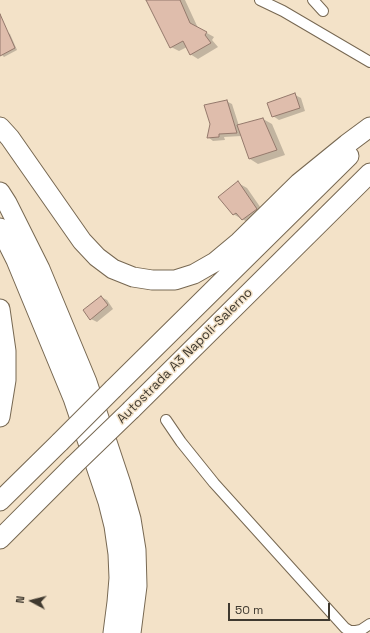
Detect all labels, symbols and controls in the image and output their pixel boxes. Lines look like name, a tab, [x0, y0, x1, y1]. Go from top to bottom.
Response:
street label: Autostrada A3 Napoli-Salerno	[114, 285, 256, 427]
north arrow	[12, 581, 52, 621]
text: N	[13, 595, 27, 604]
scale bar	[230, 595, 332, 621]
text: 50 m	[235, 602, 263, 618]

